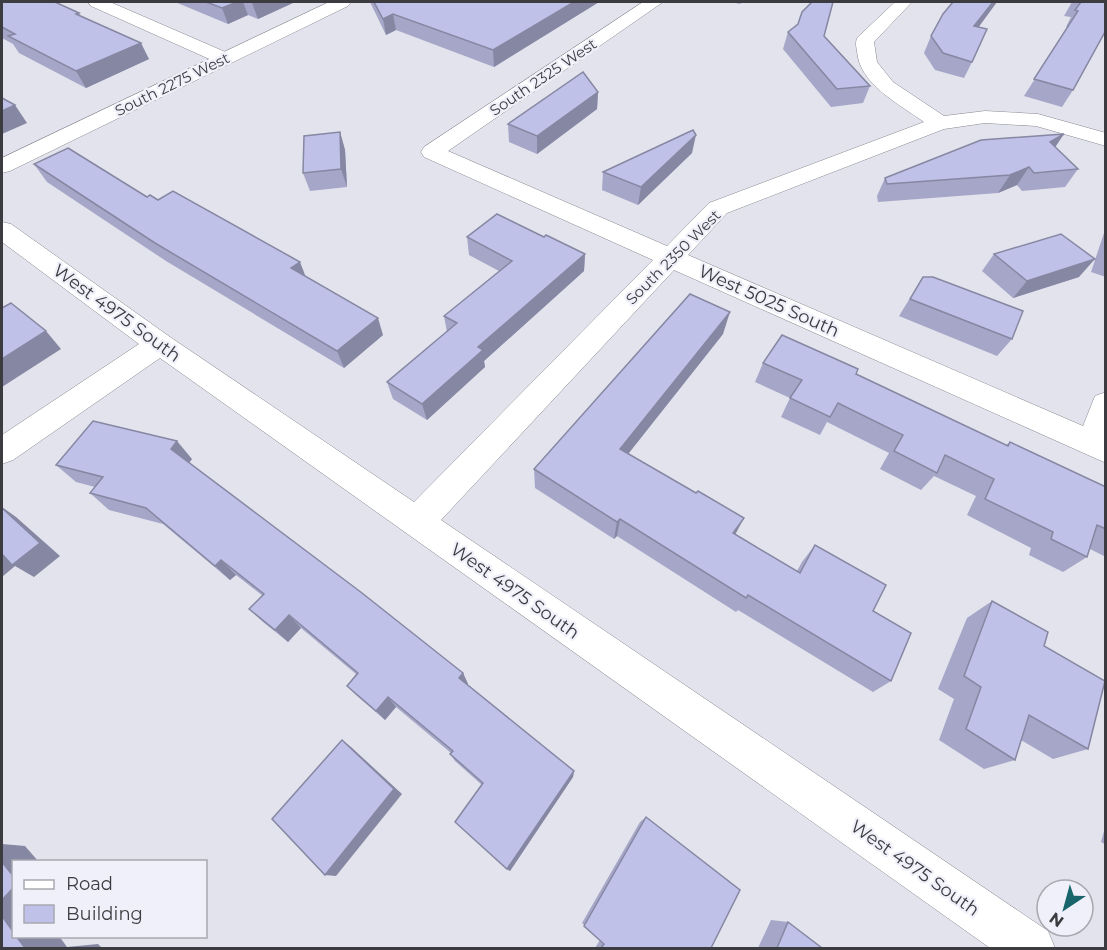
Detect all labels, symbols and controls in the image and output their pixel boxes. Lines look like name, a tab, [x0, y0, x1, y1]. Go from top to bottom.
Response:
street label: South 2325 West	[486, 34, 600, 120]
street label: South 2275 West	[112, 48, 232, 120]
street label: South 2350 West	[622, 206, 724, 308]
street label: West 4975 South	[49, 259, 185, 367]
street label: West 5025 South	[695, 260, 843, 342]
street label: West 4975 South	[446, 538, 584, 644]
street label: West 4975 South	[846, 815, 984, 921]
legend	[12, 860, 207, 938]
text: Road	[66, 873, 113, 895]
north arrow	[1035, 878, 1095, 938]
text: Building	[66, 903, 143, 925]
text: N	[1046, 908, 1067, 931]

